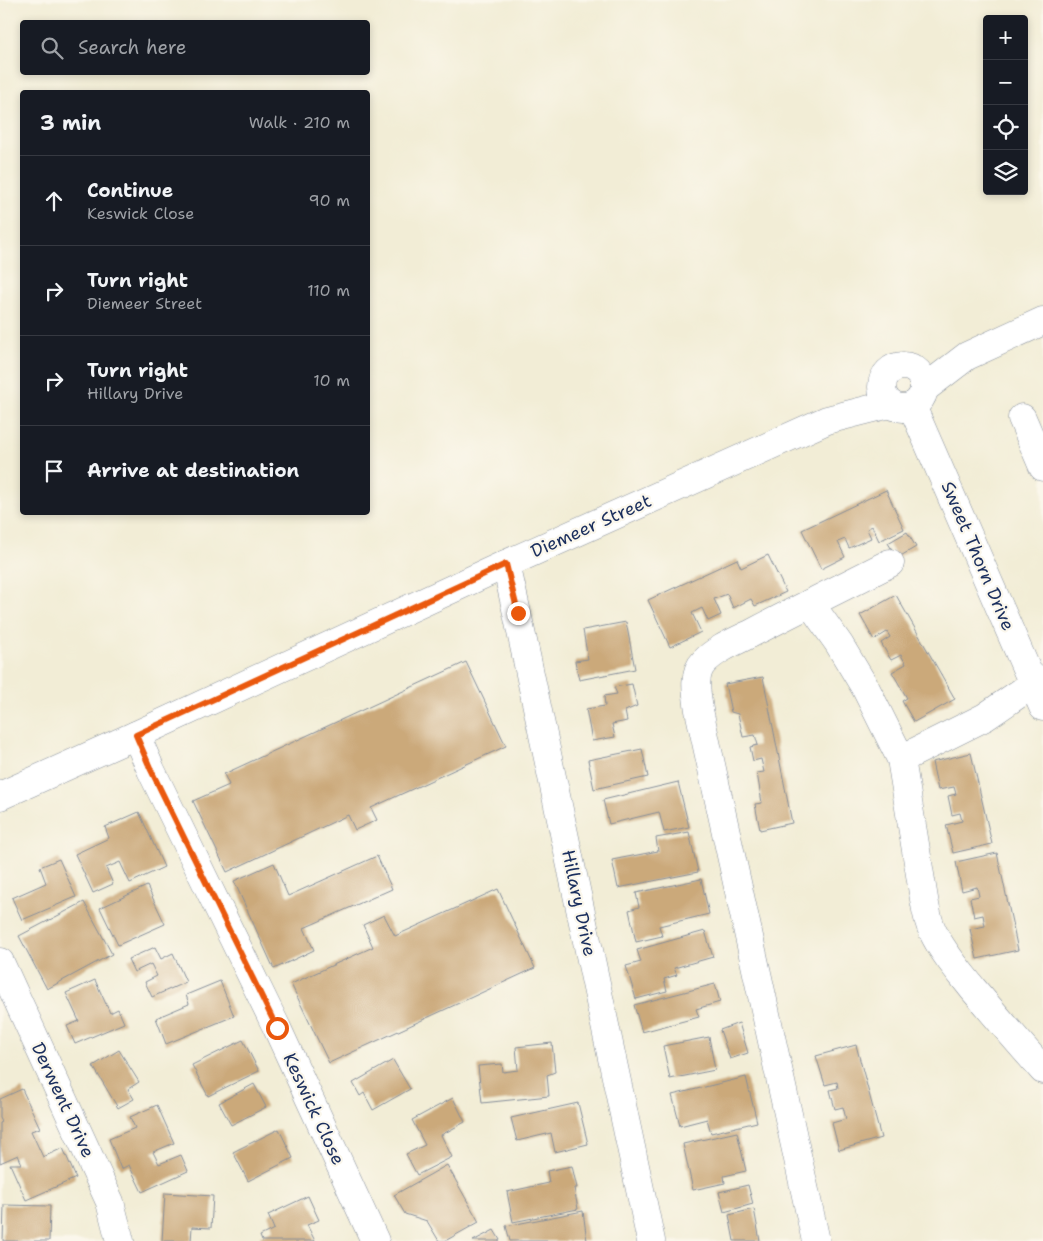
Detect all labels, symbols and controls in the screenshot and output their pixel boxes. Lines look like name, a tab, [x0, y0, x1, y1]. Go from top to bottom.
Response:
map controls	[983, 15, 1028, 195]
button: +	[983, 15, 1028, 60]
search box	[20, 20, 370, 75]
icon: search	[38, 34, 66, 62]
text: Search here	[78, 35, 187, 60]
button: −	[983, 60, 1028, 105]
button: locate	[983, 105, 1028, 150]
text: 3 min	[40, 109, 101, 137]
text: Walk · 210 m	[249, 112, 350, 133]
button: layers	[983, 150, 1028, 195]
text: Continue	[87, 178, 173, 203]
icon: ahead	[40, 187, 68, 215]
text: 90 m	[309, 190, 350, 211]
text: Keswick Close	[87, 203, 194, 224]
text: Turn right	[87, 268, 188, 293]
icon: right	[40, 277, 68, 305]
text: 110 m	[307, 280, 350, 301]
text: Diemeer Street	[87, 293, 202, 314]
text: Turn right	[87, 358, 188, 383]
icon: right	[40, 367, 68, 395]
text: 10 m	[313, 370, 350, 391]
text: Hillary Drive	[87, 383, 183, 404]
icon: arrive	[40, 457, 68, 485]
text: Arrive at destination	[87, 458, 299, 483]
street label: Sweet Thorn Drive	[936, 478, 1020, 634]
street label: Diemeer Street	[527, 489, 655, 563]
route end	[507, 602, 530, 625]
street label: Hillary Drive	[556, 848, 602, 958]
route start	[266, 1017, 289, 1040]
street label: Derwent Drive	[26, 1039, 100, 1161]
street label: Keswick Close	[278, 1049, 350, 1169]

